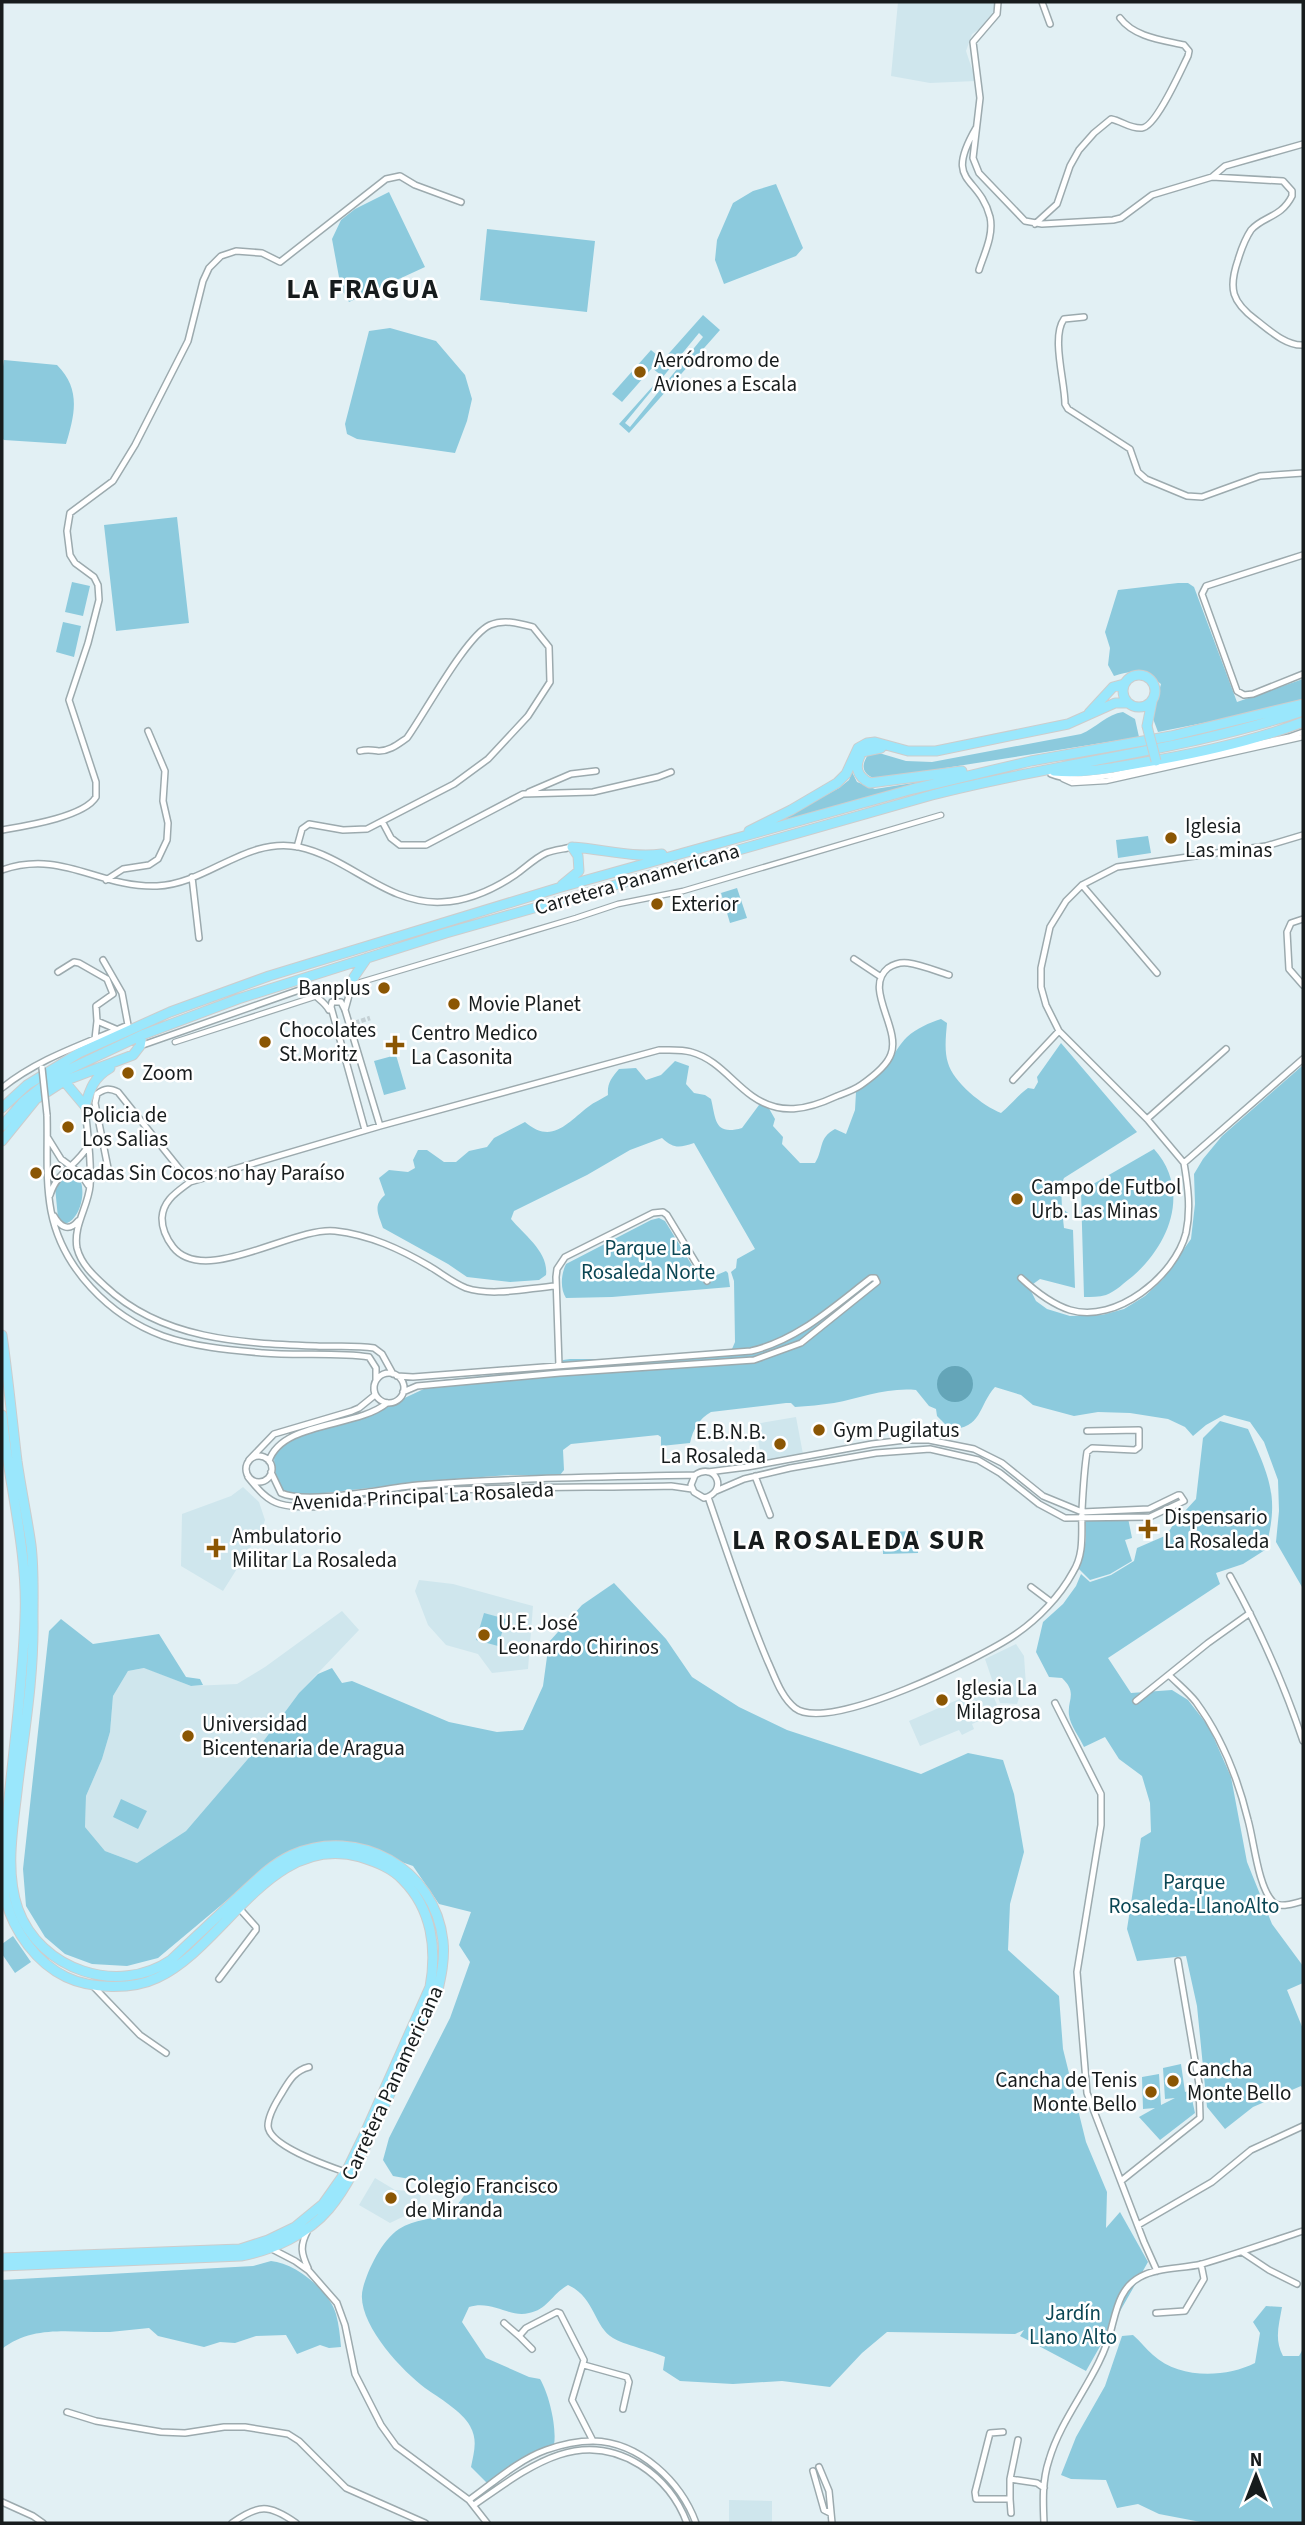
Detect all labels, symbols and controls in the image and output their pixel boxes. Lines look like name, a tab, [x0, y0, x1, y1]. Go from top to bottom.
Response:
district label: LA FRAGUA	[286, 269, 440, 309]
place label: Aeródromo de Aviones a Escala	[654, 345, 797, 399]
marker: Aeródromo de Aviones a Escala	[632, 364, 648, 380]
place label: Iglesia Las minas	[1185, 811, 1272, 865]
marker: Iglesia Las minas	[1163, 830, 1179, 846]
street label: Carretera Panamericana	[531, 835, 743, 923]
place label: Exterior	[671, 889, 739, 919]
marker: Exterior	[649, 896, 665, 912]
place label: Banplus	[298, 973, 370, 1003]
marker: Banplus	[376, 980, 392, 996]
place label: Movie Planet	[468, 989, 581, 1019]
marker: Movie Planet	[446, 996, 462, 1012]
place label: Chocolates St.Moritz	[279, 1015, 376, 1069]
place label: Centro Medico La Casonita	[411, 1018, 538, 1072]
marker: Chocolates St.Moritz	[257, 1034, 273, 1050]
marker: Centro Medico La Casonita	[385, 1035, 405, 1055]
place label: Zoom	[142, 1058, 193, 1088]
marker: Zoom	[120, 1065, 136, 1081]
place label: Policia de Los Salias	[82, 1100, 168, 1154]
marker: Policia de Los Salias	[60, 1119, 76, 1135]
place label: Cocadas Sin Cocos no hay Paraíso	[50, 1158, 345, 1188]
marker: Cocadas Sin Cocos no hay Paraíso	[28, 1165, 44, 1181]
place label: Campo de Futbol Urb. Las Minas	[1031, 1172, 1181, 1226]
marker: Campo de Futbol Urb. Las Minas	[1009, 1191, 1025, 1207]
park label: Parque La Rosaleda Norte	[581, 1233, 715, 1287]
place label: Gym Pugilatus	[833, 1415, 960, 1445]
place label: E.B.N.B. La Rosaleda	[661, 1417, 766, 1471]
marker: Gym Pugilatus	[811, 1422, 827, 1438]
marker: E.B.N.B. La Rosaleda	[772, 1436, 788, 1452]
street label: Avenida Principal La Rosaleda	[291, 1474, 555, 1518]
place label: Dispensario La Rosaleda	[1164, 1502, 1269, 1556]
marker: Dispensario La Rosaleda	[1138, 1519, 1158, 1539]
district label: LA ROSALEDA SUR	[732, 1520, 986, 1560]
place label: Ambulatorio Militar La Rosaleda	[232, 1521, 397, 1575]
marker: Ambulatorio Militar La Rosaleda	[206, 1538, 226, 1558]
place label: U.E. José Leonardo Chirinos	[498, 1608, 659, 1662]
marker: U.E. José Leonardo Chirinos	[476, 1627, 492, 1643]
place label: Iglesia La Milagrosa	[956, 1673, 1041, 1727]
marker: Iglesia La Milagrosa	[934, 1692, 950, 1708]
place label: Universidad Bicentenaria de Aragua	[202, 1709, 405, 1763]
marker: Universidad Bicentenaria de Aragua	[180, 1728, 196, 1744]
park label: Parque Rosaleda-LlanoAlto	[1109, 1867, 1279, 1921]
street label: Carretera Panamericana	[334, 1981, 450, 2185]
place label: Cancha Monte Bello	[1187, 2054, 1291, 2108]
place label: Cancha de Tenis Monte Bello	[995, 2065, 1137, 2119]
marker: Cancha Monte Bello	[1165, 2073, 1181, 2089]
marker: Cancha de Tenis Monte Bello	[1143, 2084, 1159, 2100]
place label: Colegio Francisco de Miranda	[405, 2171, 558, 2225]
marker: Colegio Francisco de Miranda	[383, 2190, 399, 2206]
park label: Jardín Llano Alto	[1029, 2298, 1117, 2352]
north arrow	[1221, 2441, 1291, 2511]
text: N	[1250, 2447, 1262, 2474]

